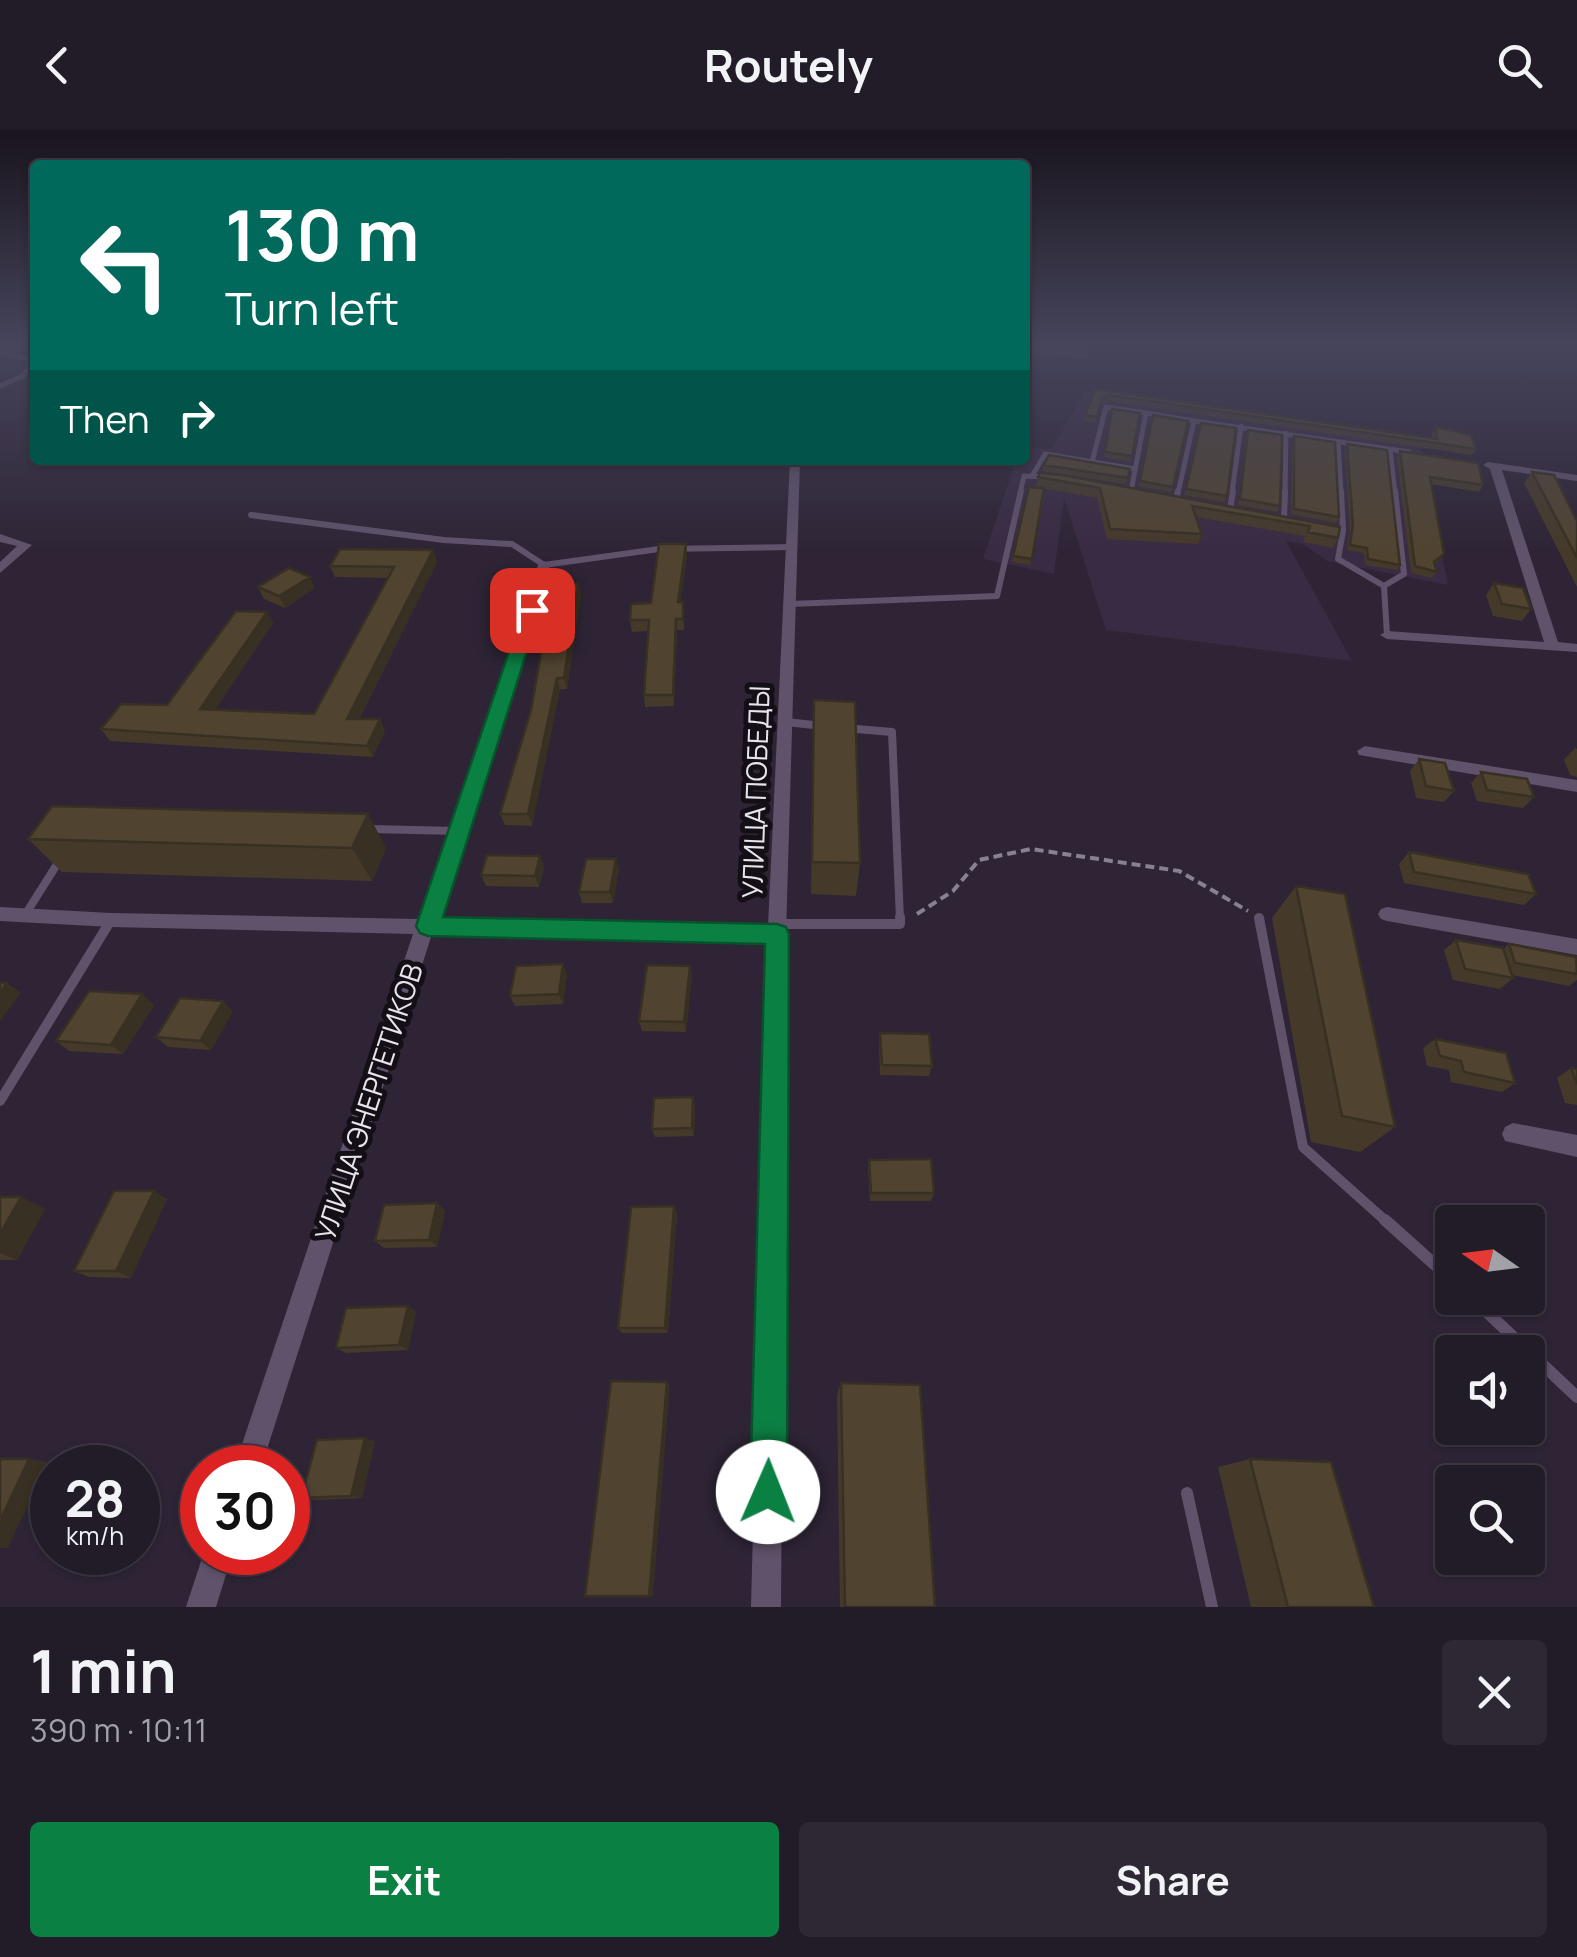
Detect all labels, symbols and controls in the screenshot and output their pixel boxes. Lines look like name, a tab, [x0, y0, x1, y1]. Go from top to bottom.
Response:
text: Routely	[704, 34, 873, 96]
icon: back	[30, 38, 85, 93]
icon: search	[1492, 38, 1547, 93]
text: 130 m	[225, 186, 419, 282]
icon: left	[60, 200, 190, 330]
text: Turn left	[225, 277, 399, 339]
icon: right	[169, 390, 224, 445]
text: Then	[60, 392, 149, 444]
pin	[490, 568, 575, 653]
icon: arrive	[505, 583, 560, 638]
street label: УЛИЦА ПОБЕДЫ	[732, 685, 778, 899]
street label: УЛИЦА ЭНЕРГЕТИКОВ	[305, 958, 431, 1245]
north arrow	[1435, 1205, 1545, 1315]
map controls	[1435, 1205, 1545, 1575]
button: sound	[1435, 1335, 1545, 1445]
position arrow	[716, 1440, 820, 1544]
speed limit sign: 30	[180, 1445, 310, 1575]
text: 28	[65, 1464, 125, 1532]
button: search	[1435, 1465, 1545, 1575]
text: km/h	[66, 1518, 124, 1553]
text: 1 min	[30, 1629, 177, 1711]
button: close	[1442, 1640, 1547, 1745]
text: 390 m · 10:11	[30, 1708, 207, 1752]
button: Exit	[30, 1822, 779, 1937]
button: Share	[799, 1822, 1547, 1937]

